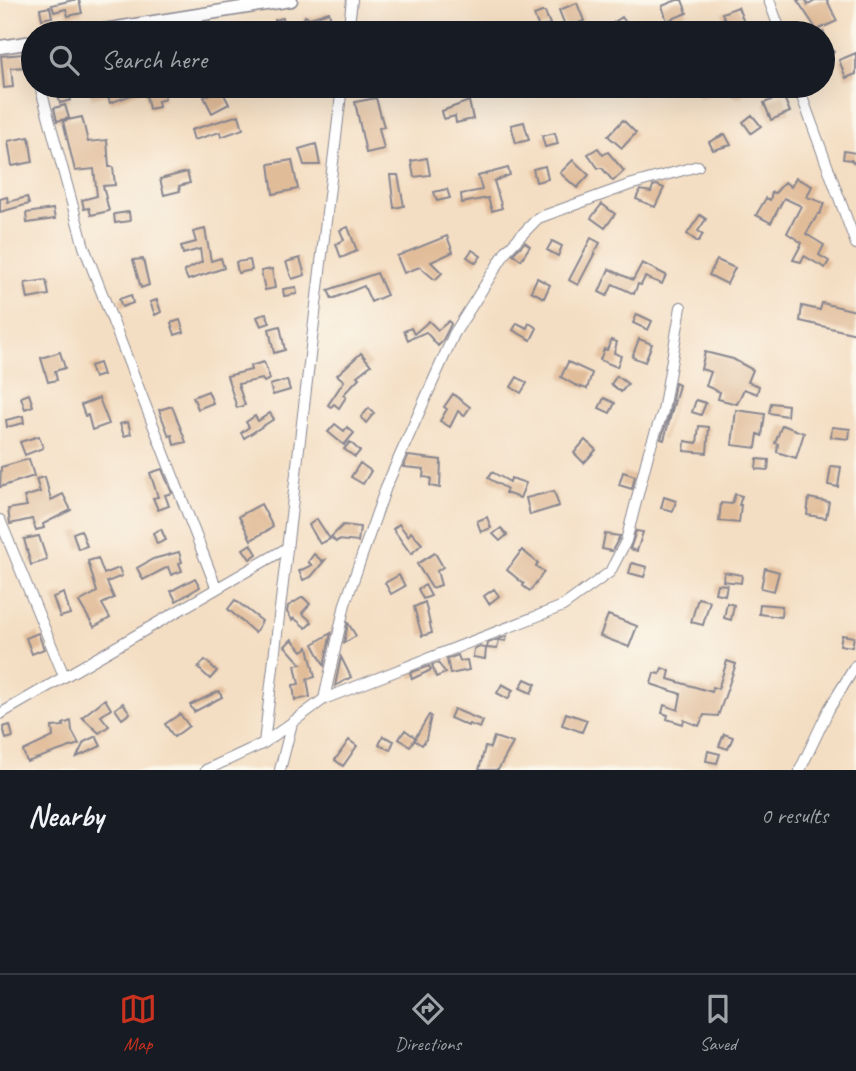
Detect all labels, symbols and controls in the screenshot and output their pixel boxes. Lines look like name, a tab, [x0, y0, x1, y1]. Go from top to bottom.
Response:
search box	[21, 21, 835, 98]
icon: search	[45, 41, 83, 79]
text: Search here	[101, 43, 207, 76]
text: Nearby	[28, 797, 104, 835]
text: 0 results	[761, 801, 828, 830]
tab: Map	[119, 990, 157, 1056]
tab: Directions	[395, 990, 461, 1056]
tab: Saved	[699, 990, 737, 1056]

